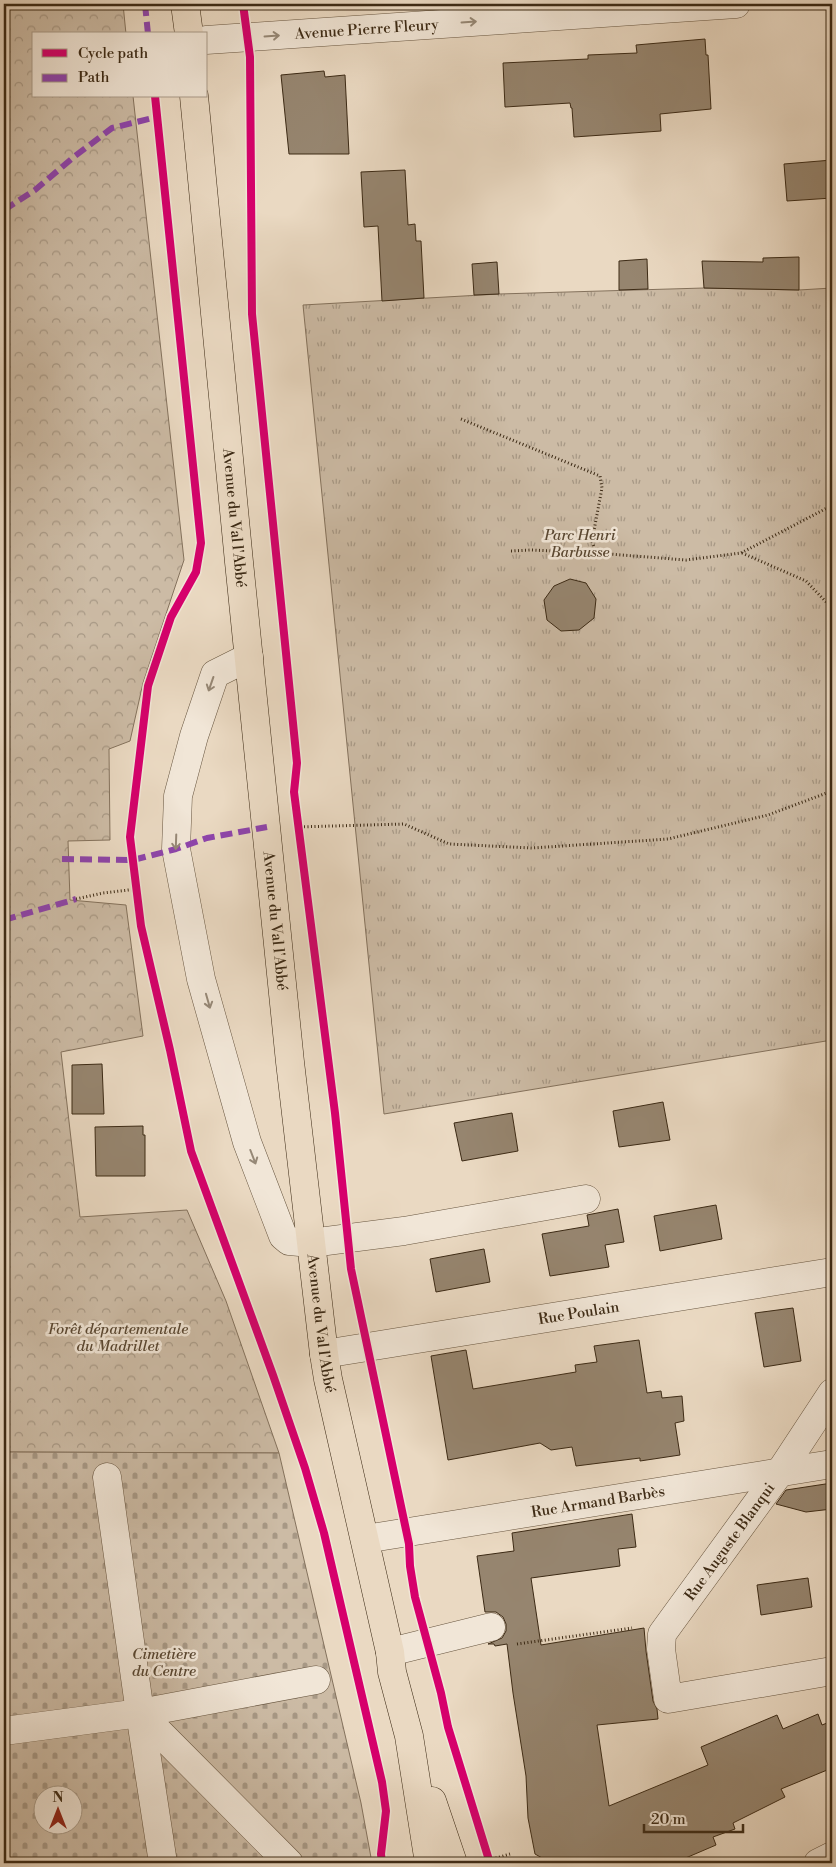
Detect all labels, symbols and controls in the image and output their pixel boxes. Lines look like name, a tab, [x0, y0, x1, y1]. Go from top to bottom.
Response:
street label: Avenue Pierre Fleury	[293, 15, 440, 44]
one-way arrow	[461, 18, 477, 27]
legend	[32, 32, 208, 98]
one-way arrow	[264, 32, 280, 41]
text: Cycle path	[78, 44, 148, 63]
text: Path	[78, 68, 110, 87]
street label: Avenue du Val l'Abbé	[218, 446, 251, 589]
park label: Parc Henri Barbusse	[543, 526, 616, 562]
one-way arrow	[206, 676, 215, 691]
one-way arrow	[172, 833, 181, 849]
street label: Avenue du Val l'Abbé	[259, 849, 292, 992]
one-way arrow	[203, 992, 213, 1008]
one-way arrow	[248, 1149, 258, 1164]
street label: Avenue du Val l'Abbé	[303, 1252, 340, 1395]
street label: Rue Poulain	[537, 1297, 621, 1329]
park label: Forêt départementale du Madrillet	[48, 1320, 188, 1356]
street label: Rue Auguste Blanqui	[681, 1479, 779, 1605]
street label: Rue Armand Barbès	[530, 1481, 666, 1522]
park label: Cimetière du Centre	[132, 1645, 196, 1681]
north arrow	[32, 1784, 82, 1834]
text: N	[52, 1789, 64, 1807]
scale bar	[644, 1802, 742, 1834]
text: 20 m	[651, 1810, 686, 1829]

